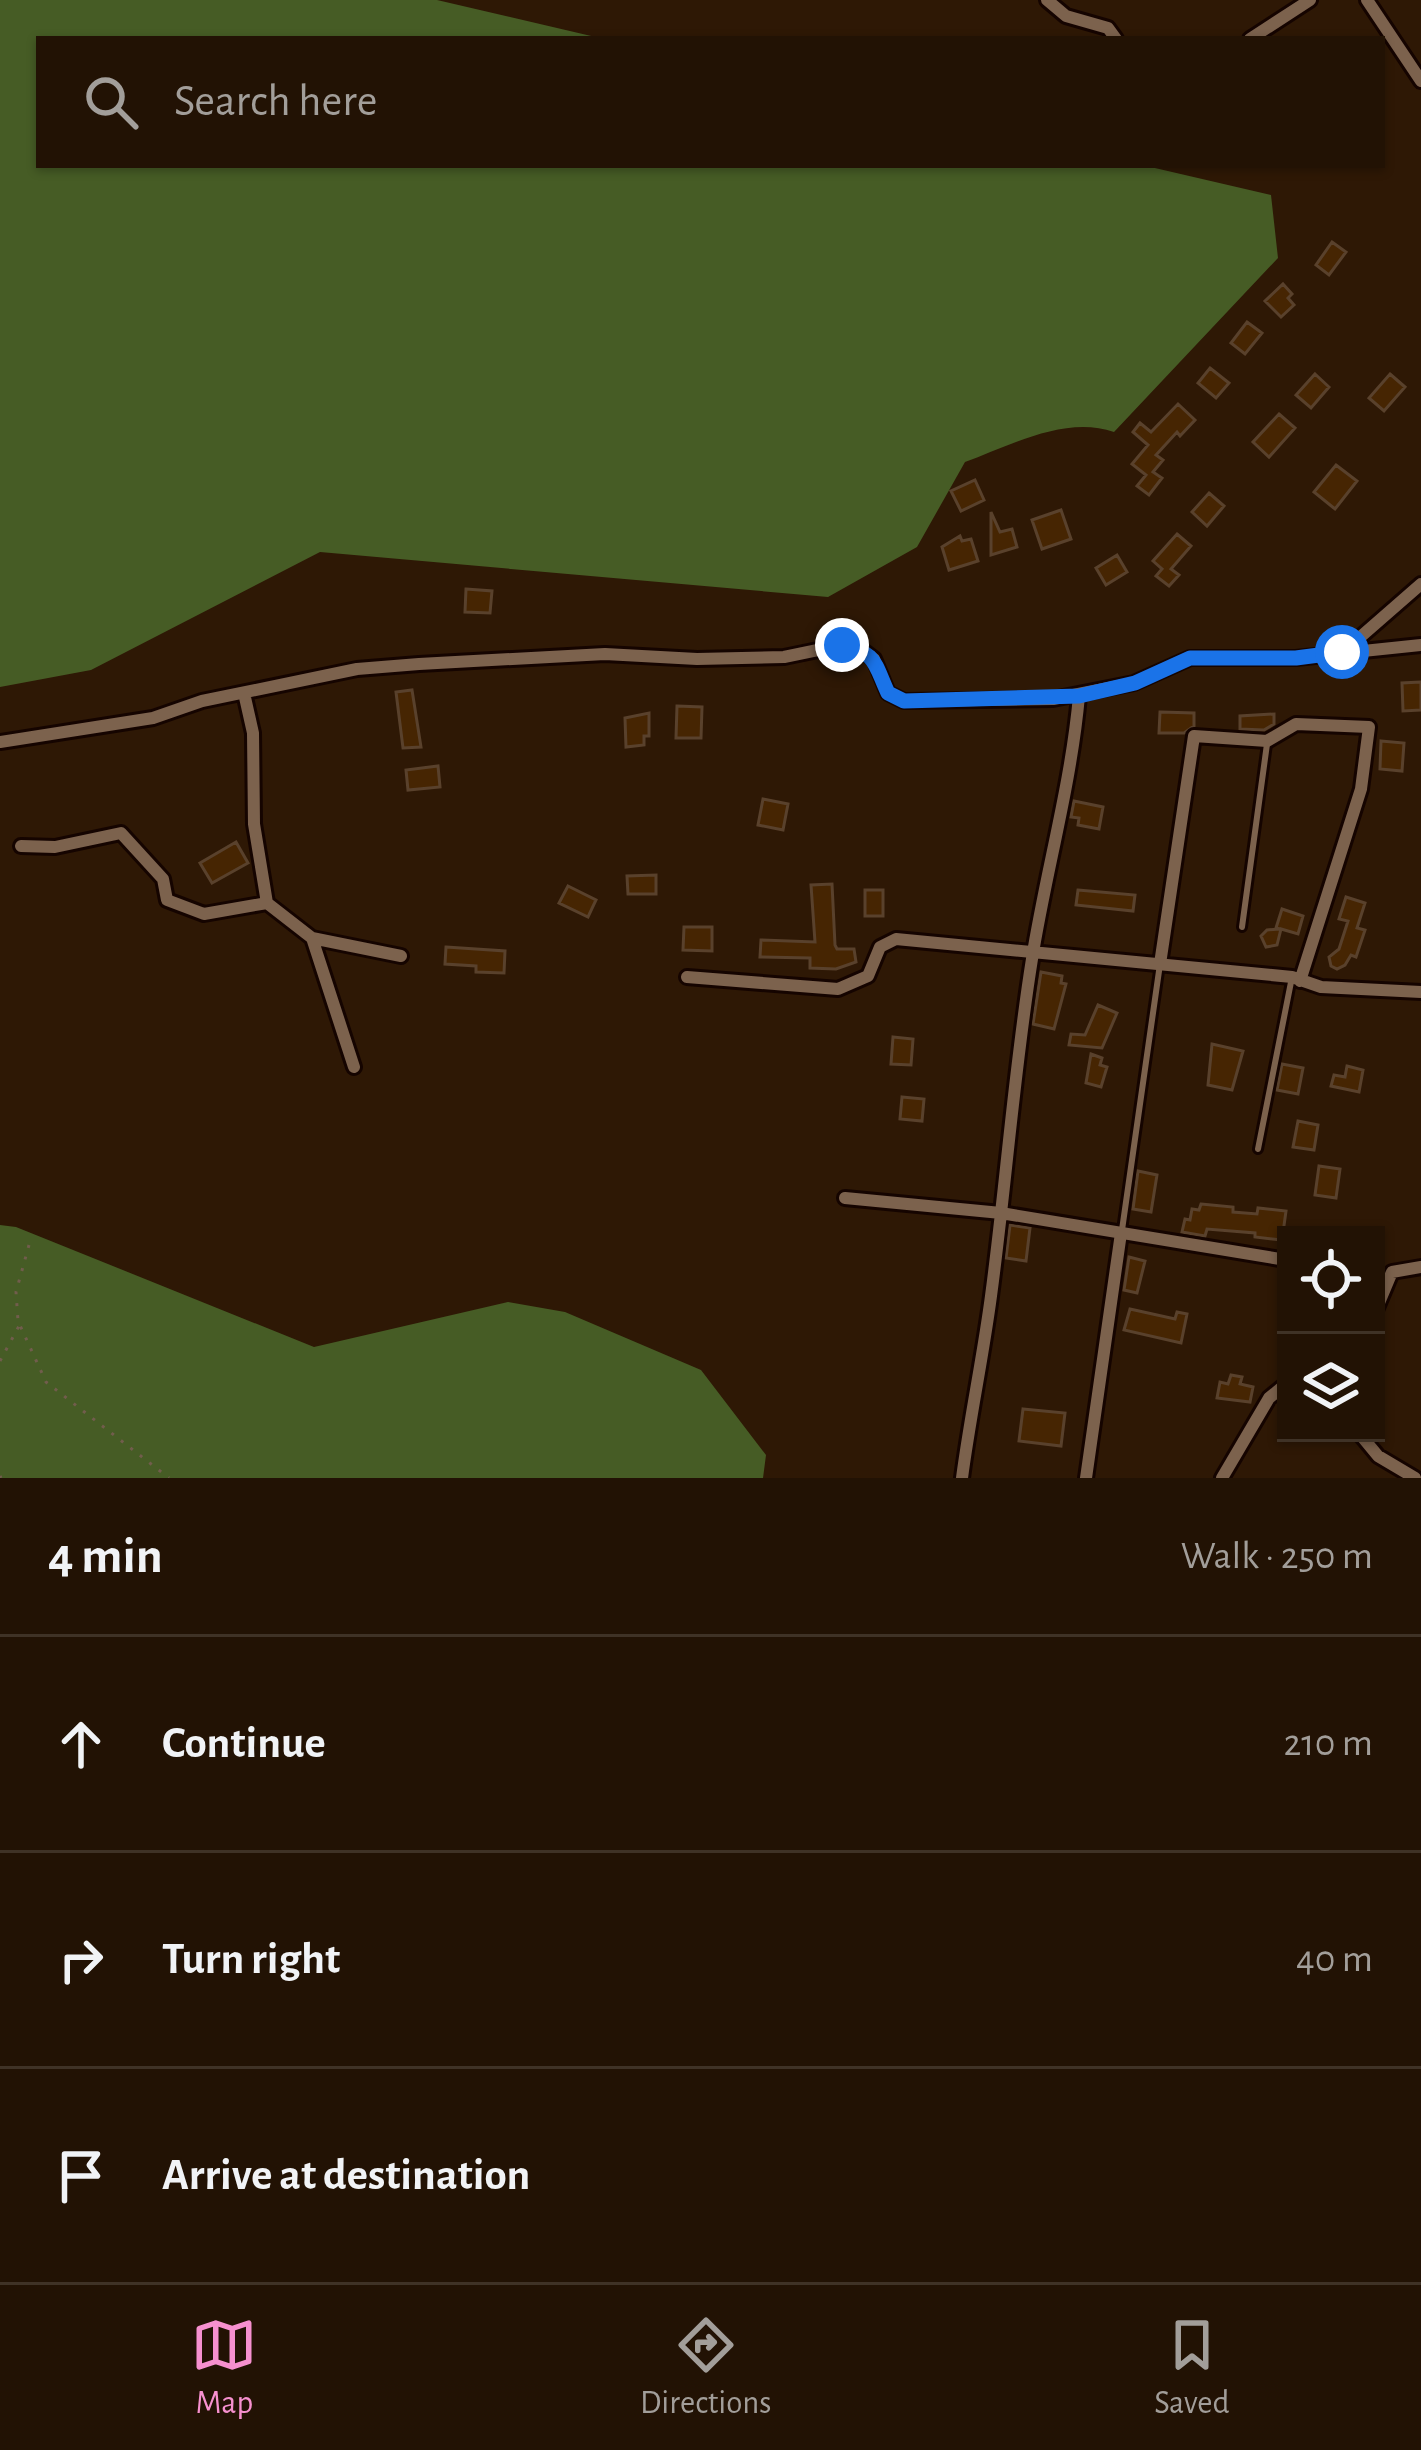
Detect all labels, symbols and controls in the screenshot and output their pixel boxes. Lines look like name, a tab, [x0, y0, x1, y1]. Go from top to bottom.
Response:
search box	[36, 36, 1385, 168]
icon: search	[78, 69, 144, 135]
text: Search here	[174, 79, 377, 124]
route end	[815, 618, 869, 672]
route start	[1315, 625, 1369, 679]
map controls	[1277, 1226, 1385, 1442]
button: locate	[1277, 1226, 1385, 1334]
button: layers	[1277, 1334, 1385, 1442]
text: 4 min	[48, 1531, 163, 1582]
text: Walk · 250 m	[1181, 1537, 1373, 1576]
icon: ahead	[48, 1711, 114, 1777]
text: Continue	[162, 1721, 326, 1766]
text: 210 m	[1284, 1724, 1373, 1763]
icon: right	[48, 1927, 114, 1993]
text: Turn right	[162, 1937, 340, 1982]
text: 40 m	[1296, 1940, 1373, 1979]
icon: arrive	[48, 2143, 114, 2209]
text: Arrive at destination	[162, 2153, 530, 2198]
tab: Map	[191, 2312, 257, 2424]
tab: Directions	[640, 2312, 771, 2424]
tab: Saved	[1154, 2312, 1230, 2424]

